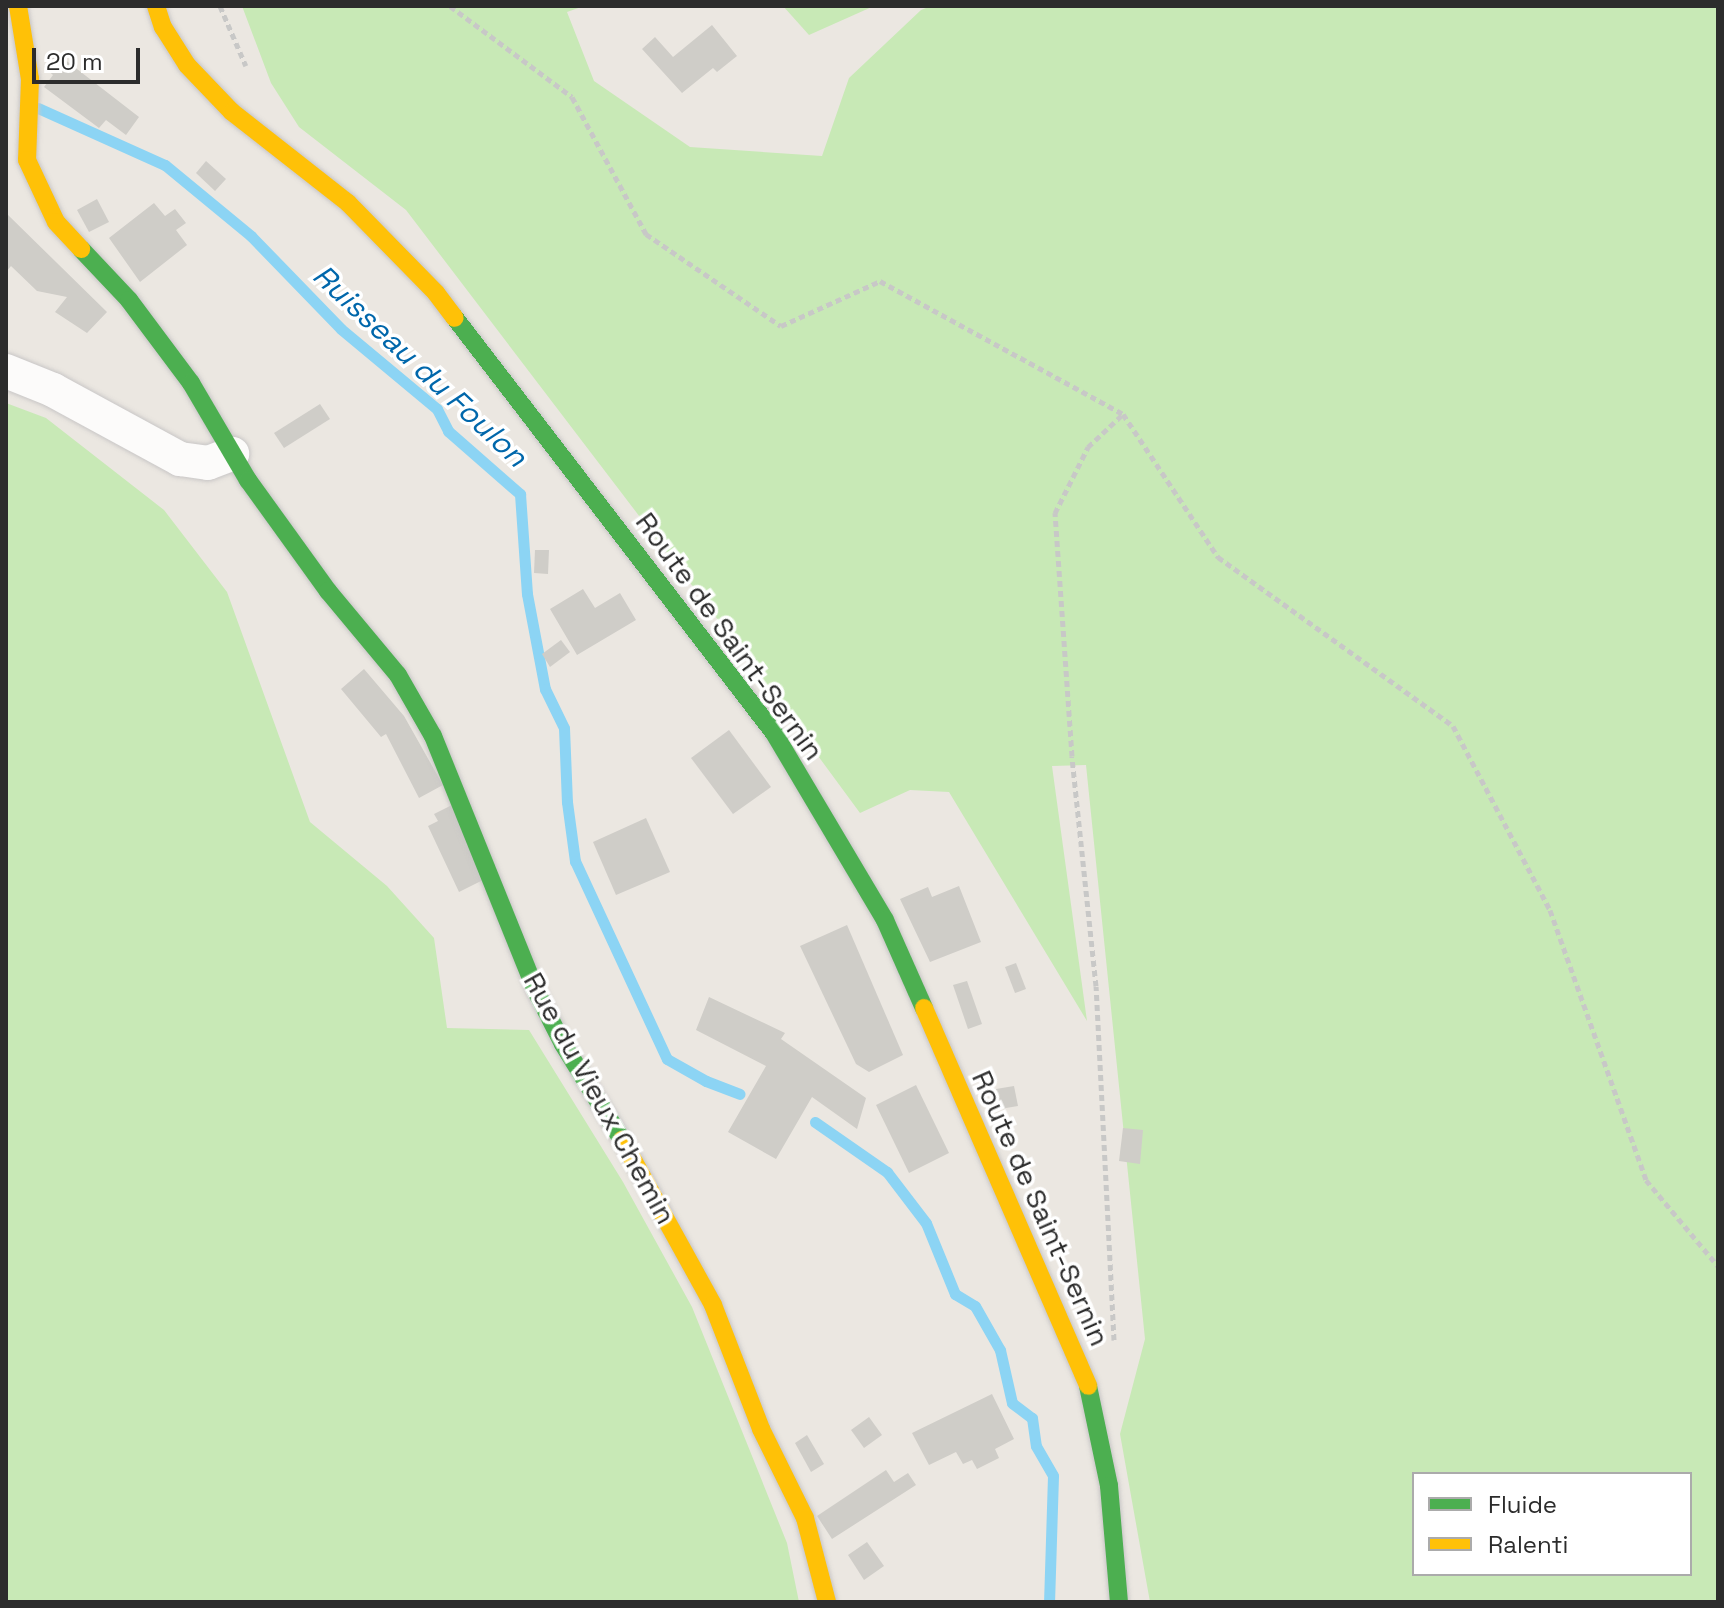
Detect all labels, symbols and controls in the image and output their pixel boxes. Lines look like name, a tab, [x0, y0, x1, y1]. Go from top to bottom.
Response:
scale bar	[36, 32, 144, 82]
text: 20 m	[46, 46, 103, 77]
water label: Ruisseau du Foulon	[305, 258, 535, 474]
street label: Route de Saint-Sernin	[629, 506, 831, 766]
street label: Rue du Vieux Chemin	[517, 966, 683, 1230]
street label: Route de Saint-Sernin	[965, 1065, 1117, 1351]
legend	[1412, 1472, 1692, 1576]
text: Fluide	[1488, 1489, 1557, 1520]
text: Ralenti	[1488, 1529, 1568, 1560]

